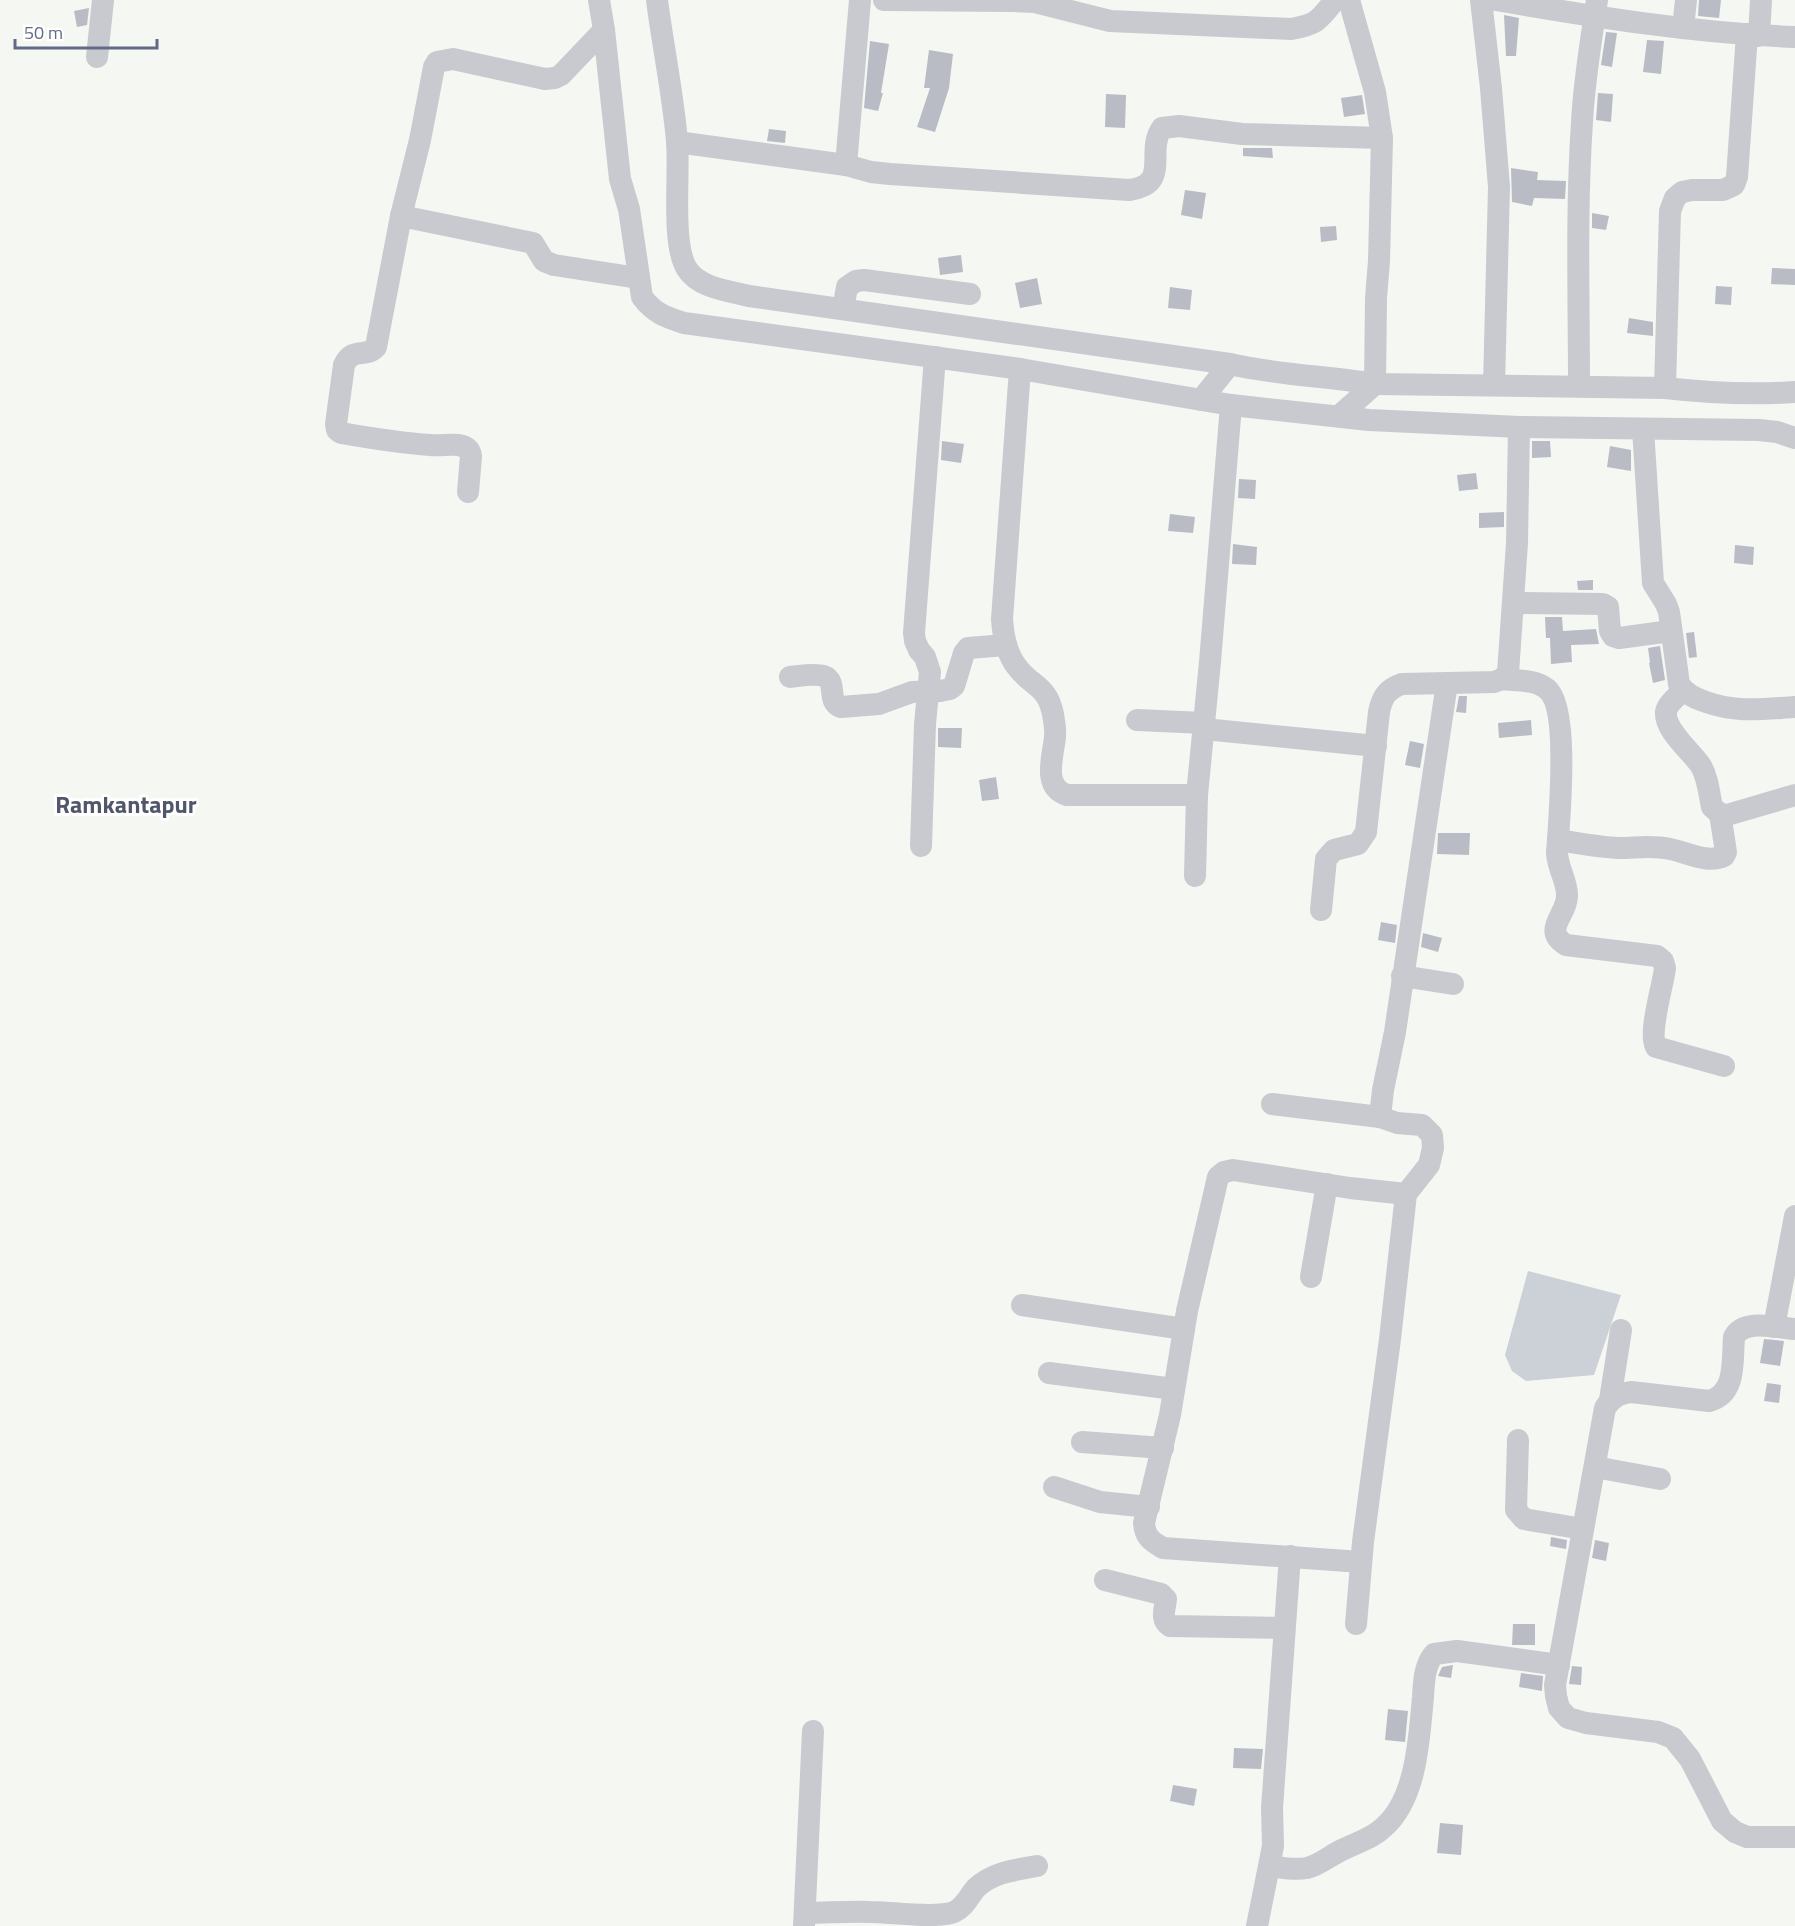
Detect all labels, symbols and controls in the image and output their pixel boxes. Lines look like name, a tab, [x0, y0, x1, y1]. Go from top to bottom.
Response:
scale bar	[15, 12, 158, 50]
text: 50 m	[24, 19, 63, 46]
district label: Ramkantapur	[55, 786, 197, 822]

